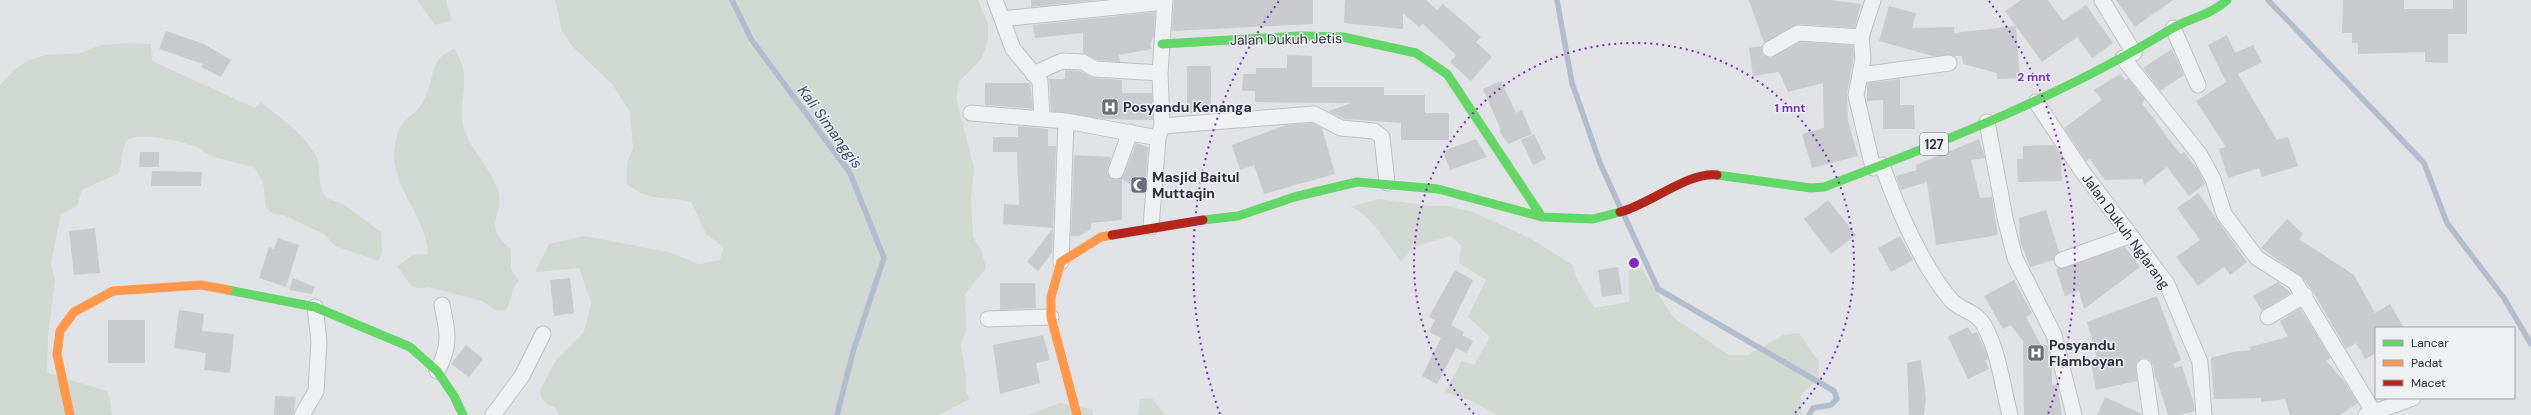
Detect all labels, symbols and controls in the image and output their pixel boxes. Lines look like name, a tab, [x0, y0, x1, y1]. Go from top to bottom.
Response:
street label: Jalan Dukuh Jetis	[1230, 29, 1342, 49]
text: 2 mnt	[2017, 69, 2051, 85]
water label: Kali Simanggis	[793, 81, 867, 173]
hospital icon: Posyandu Kenanga	[1100, 97, 1120, 117]
place label: Posyandu Kenanga	[1123, 98, 1252, 116]
text: 1 mnt	[1774, 100, 1806, 116]
road number: 127	[1920, 133, 1948, 155]
place label: Masjid Baitul Muttaqin	[1152, 168, 1240, 202]
street label: Jalan Dukuh Nglarang	[2078, 170, 2174, 292]
mosque icon: Masjid Baitul Muttaqin	[1129, 175, 1149, 195]
centre of rings	[1627, 256, 1641, 270]
legend	[2375, 327, 2515, 399]
text: Lancar	[2411, 335, 2449, 351]
place label: Posyandu Flamboyan	[2049, 336, 2124, 370]
hospital icon: Posyandu Flamboyan	[2026, 343, 2046, 363]
text: Padat	[2411, 355, 2443, 371]
text: Macet	[2411, 375, 2446, 391]

